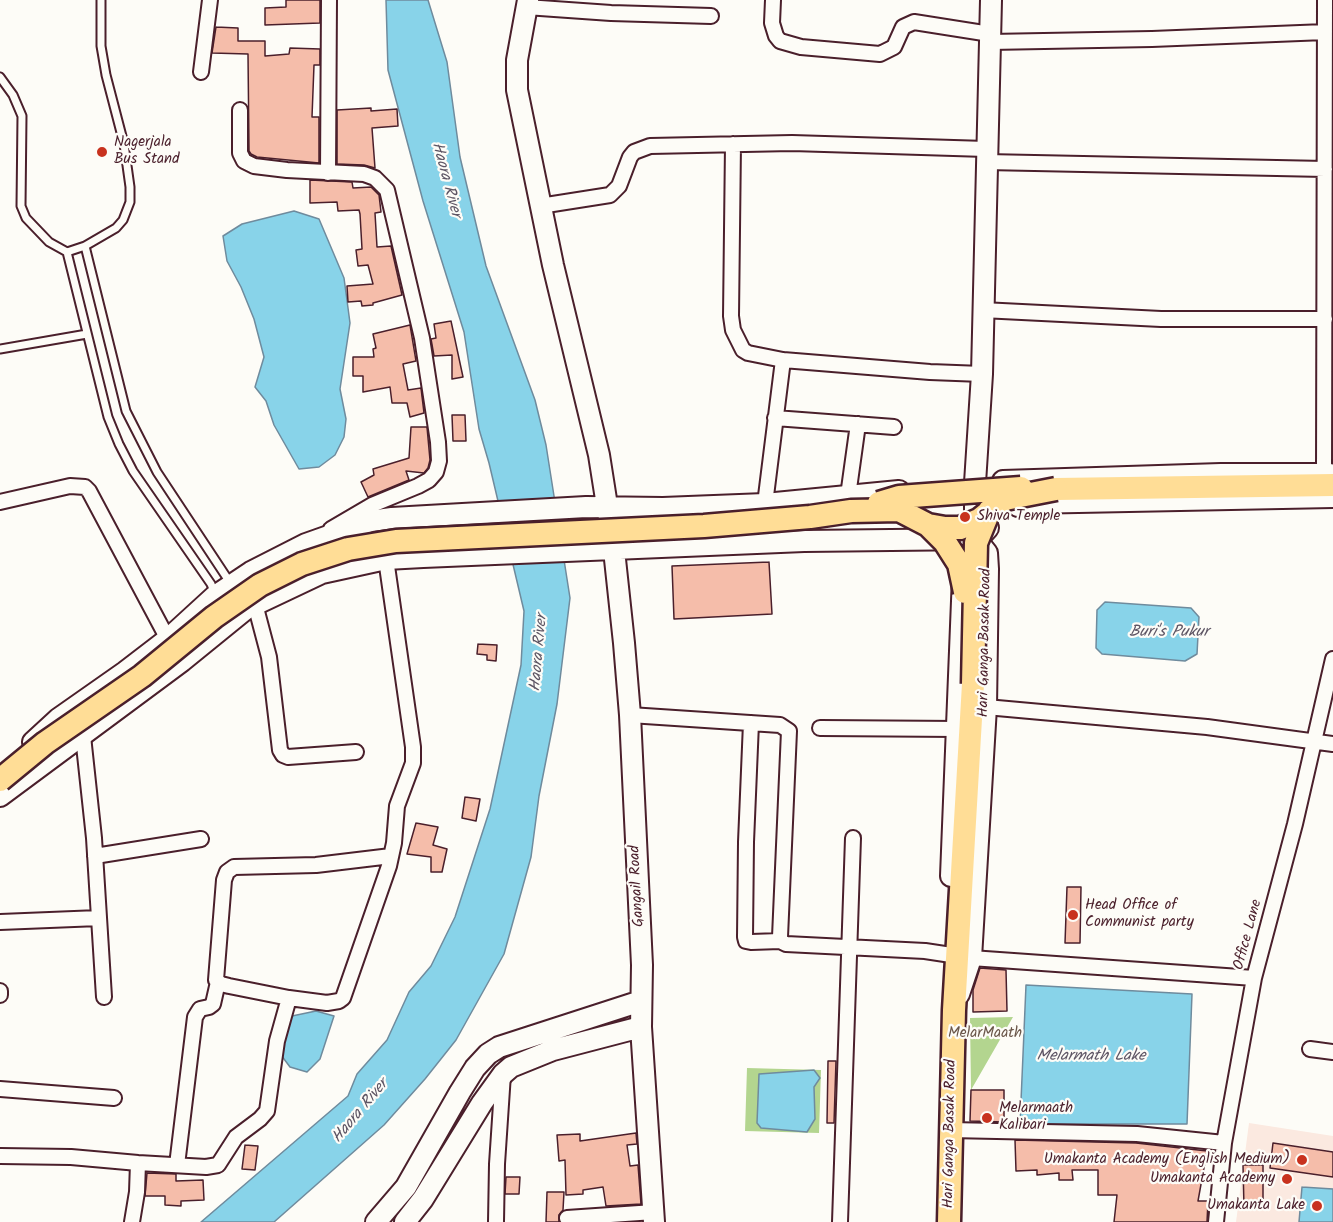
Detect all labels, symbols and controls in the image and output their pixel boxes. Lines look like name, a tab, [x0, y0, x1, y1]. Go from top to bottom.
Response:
place label: Nagerjala Bus Stand	[114, 134, 179, 169]
water label: Haora River	[426, 140, 464, 220]
marker: Nagerjala Bus Stand	[95, 145, 109, 159]
place label: Shiva Temple	[977, 508, 1060, 526]
marker: Shiva Temple	[958, 510, 972, 524]
street label: Hari Ganga Basak Road	[976, 568, 996, 718]
water label: Haora River	[527, 614, 553, 692]
water label: Buri's Pukur	[1129, 623, 1209, 643]
street label: Gangail Road	[627, 845, 649, 927]
place label: Head Office of Communist party	[1085, 897, 1194, 932]
street label: Office Lane	[1231, 898, 1267, 972]
marker: Head Office of Communist party	[1066, 908, 1080, 922]
park label: MelarMaath	[948, 1025, 1022, 1043]
water label: Melarmath Lake	[1037, 1047, 1145, 1067]
street label: Hari Ganga Basak Road	[941, 1059, 961, 1209]
water label: Haora River	[329, 1076, 393, 1148]
place label: Melarmaath Kalibari	[999, 1100, 1073, 1135]
marker: Melarmaath Kalibari	[980, 1111, 994, 1125]
place label: Umakanta Academy (English Medium)	[1044, 1151, 1290, 1169]
marker: Umakanta Academy (English Medium)	[1295, 1153, 1309, 1167]
place label: Umakanta Academy	[1150, 1170, 1275, 1188]
marker: Umakanta Academy	[1280, 1172, 1294, 1186]
place label: Umakanta Lake	[1207, 1197, 1305, 1215]
marker: Umakanta Lake	[1310, 1199, 1324, 1213]

